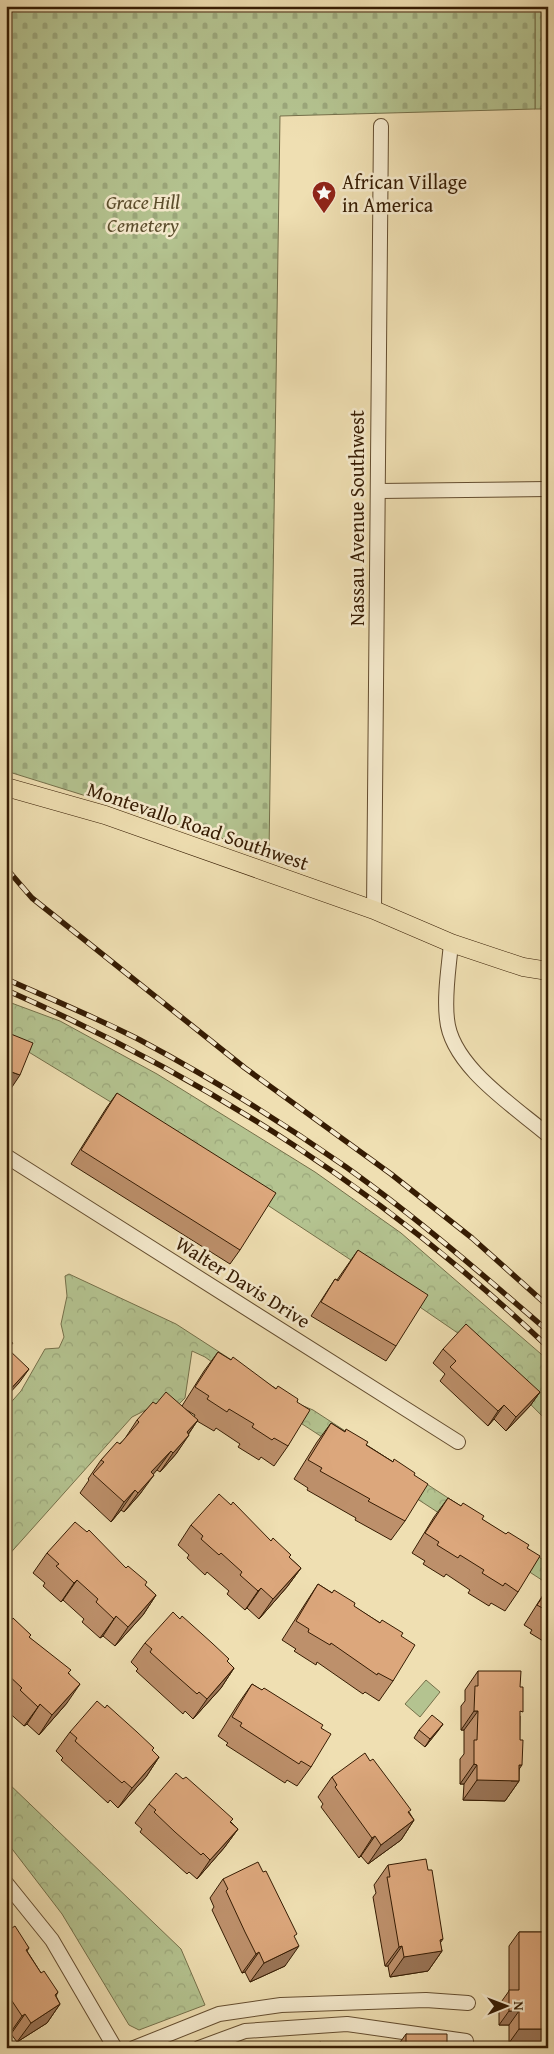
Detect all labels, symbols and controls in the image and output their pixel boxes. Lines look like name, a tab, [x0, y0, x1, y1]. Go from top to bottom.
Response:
place label: African Village in America	[342, 167, 467, 219]
place icon: African Village in America	[311, 180, 337, 214]
park label: Grace Hill Cemetery	[106, 187, 180, 239]
street label: Nassau Avenue Southwest	[342, 410, 371, 626]
street label: Montevallo Road Southwest	[83, 774, 313, 877]
street label: Walter Davis Drive	[170, 1228, 316, 1335]
north arrow	[482, 1982, 532, 2032]
text: N	[509, 2001, 529, 2011]

